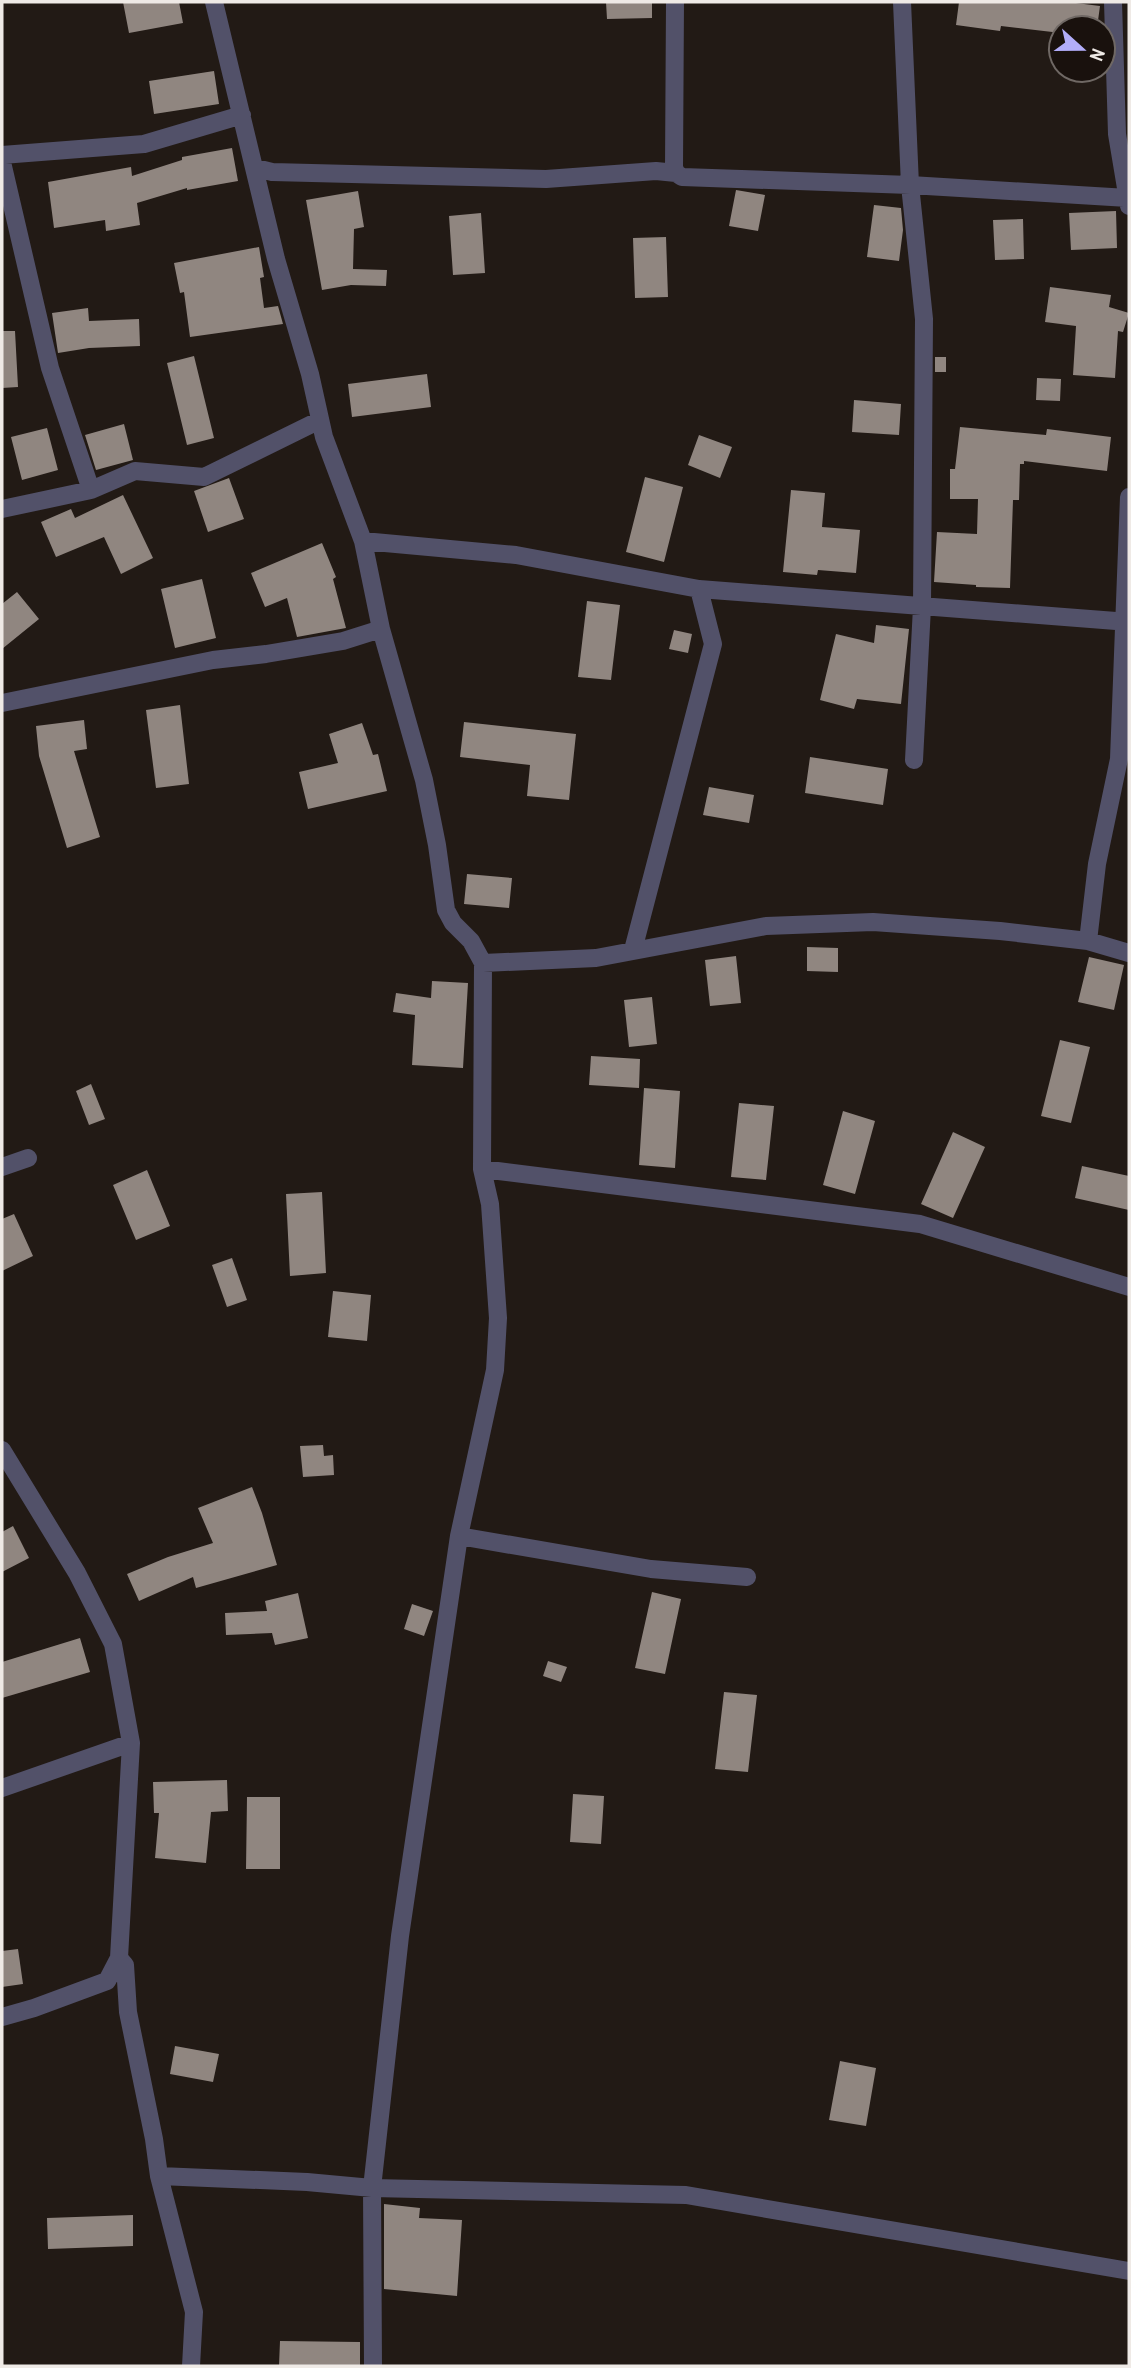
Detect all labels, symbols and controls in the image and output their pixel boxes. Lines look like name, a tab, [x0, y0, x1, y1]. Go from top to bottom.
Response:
north arrow	[1047, 14, 1117, 84]
text: N	[1084, 45, 1112, 65]

